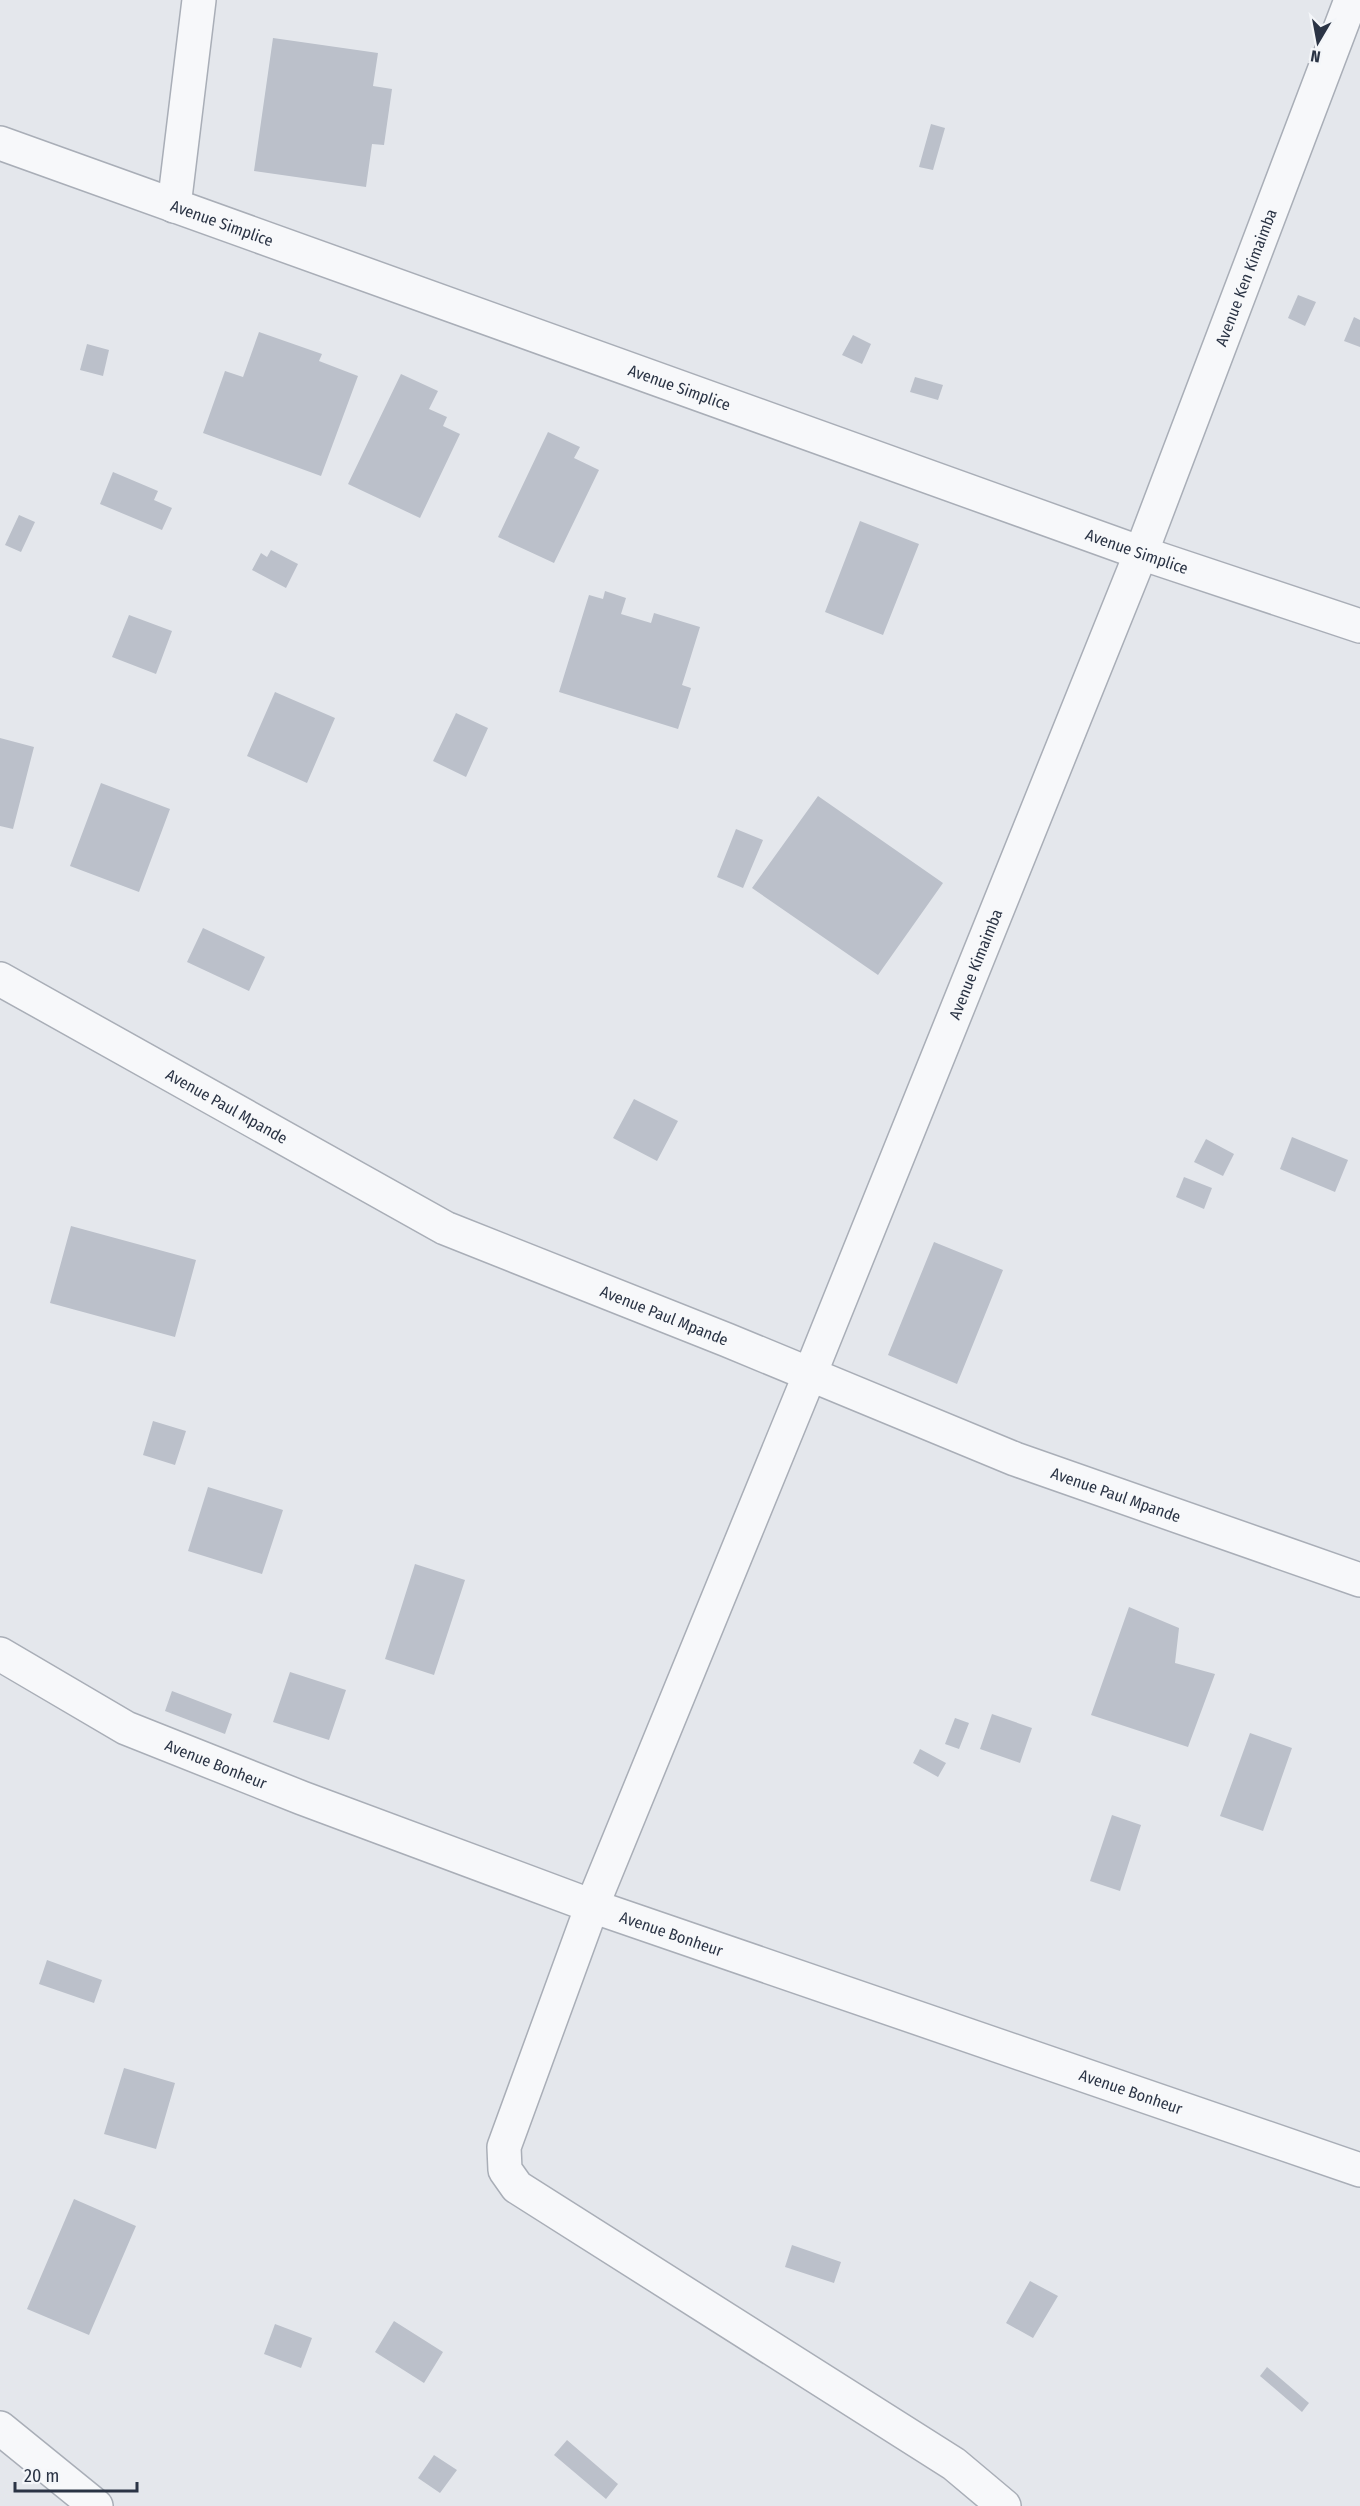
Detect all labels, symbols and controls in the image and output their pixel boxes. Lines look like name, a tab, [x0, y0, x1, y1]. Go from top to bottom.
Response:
north arrow	[1288, 12, 1348, 72]
text: N	[1309, 46, 1322, 66]
street label: Avenue Simplice	[168, 196, 276, 250]
street label: Avenue Ken Kimaimba	[1211, 206, 1281, 349]
street label: Avenue Simplice	[626, 361, 733, 415]
street label: Avenue Simplice	[1083, 525, 1191, 578]
street label: Avenue Kimaimba	[945, 906, 1006, 1022]
street label: Avenue Paul Mpande	[163, 1065, 291, 1148]
street label: Avenue Paul Mpande	[597, 1282, 731, 1350]
street label: Avenue Paul Mpande	[1048, 1463, 1183, 1526]
street label: Avenue Bonheur	[162, 1736, 270, 1793]
street label: Avenue Bonheur	[617, 1907, 726, 1960]
street label: Avenue Bonheur	[1077, 2065, 1185, 2118]
scale bar	[15, 2455, 136, 2493]
text: 20 m	[24, 2465, 59, 2487]

